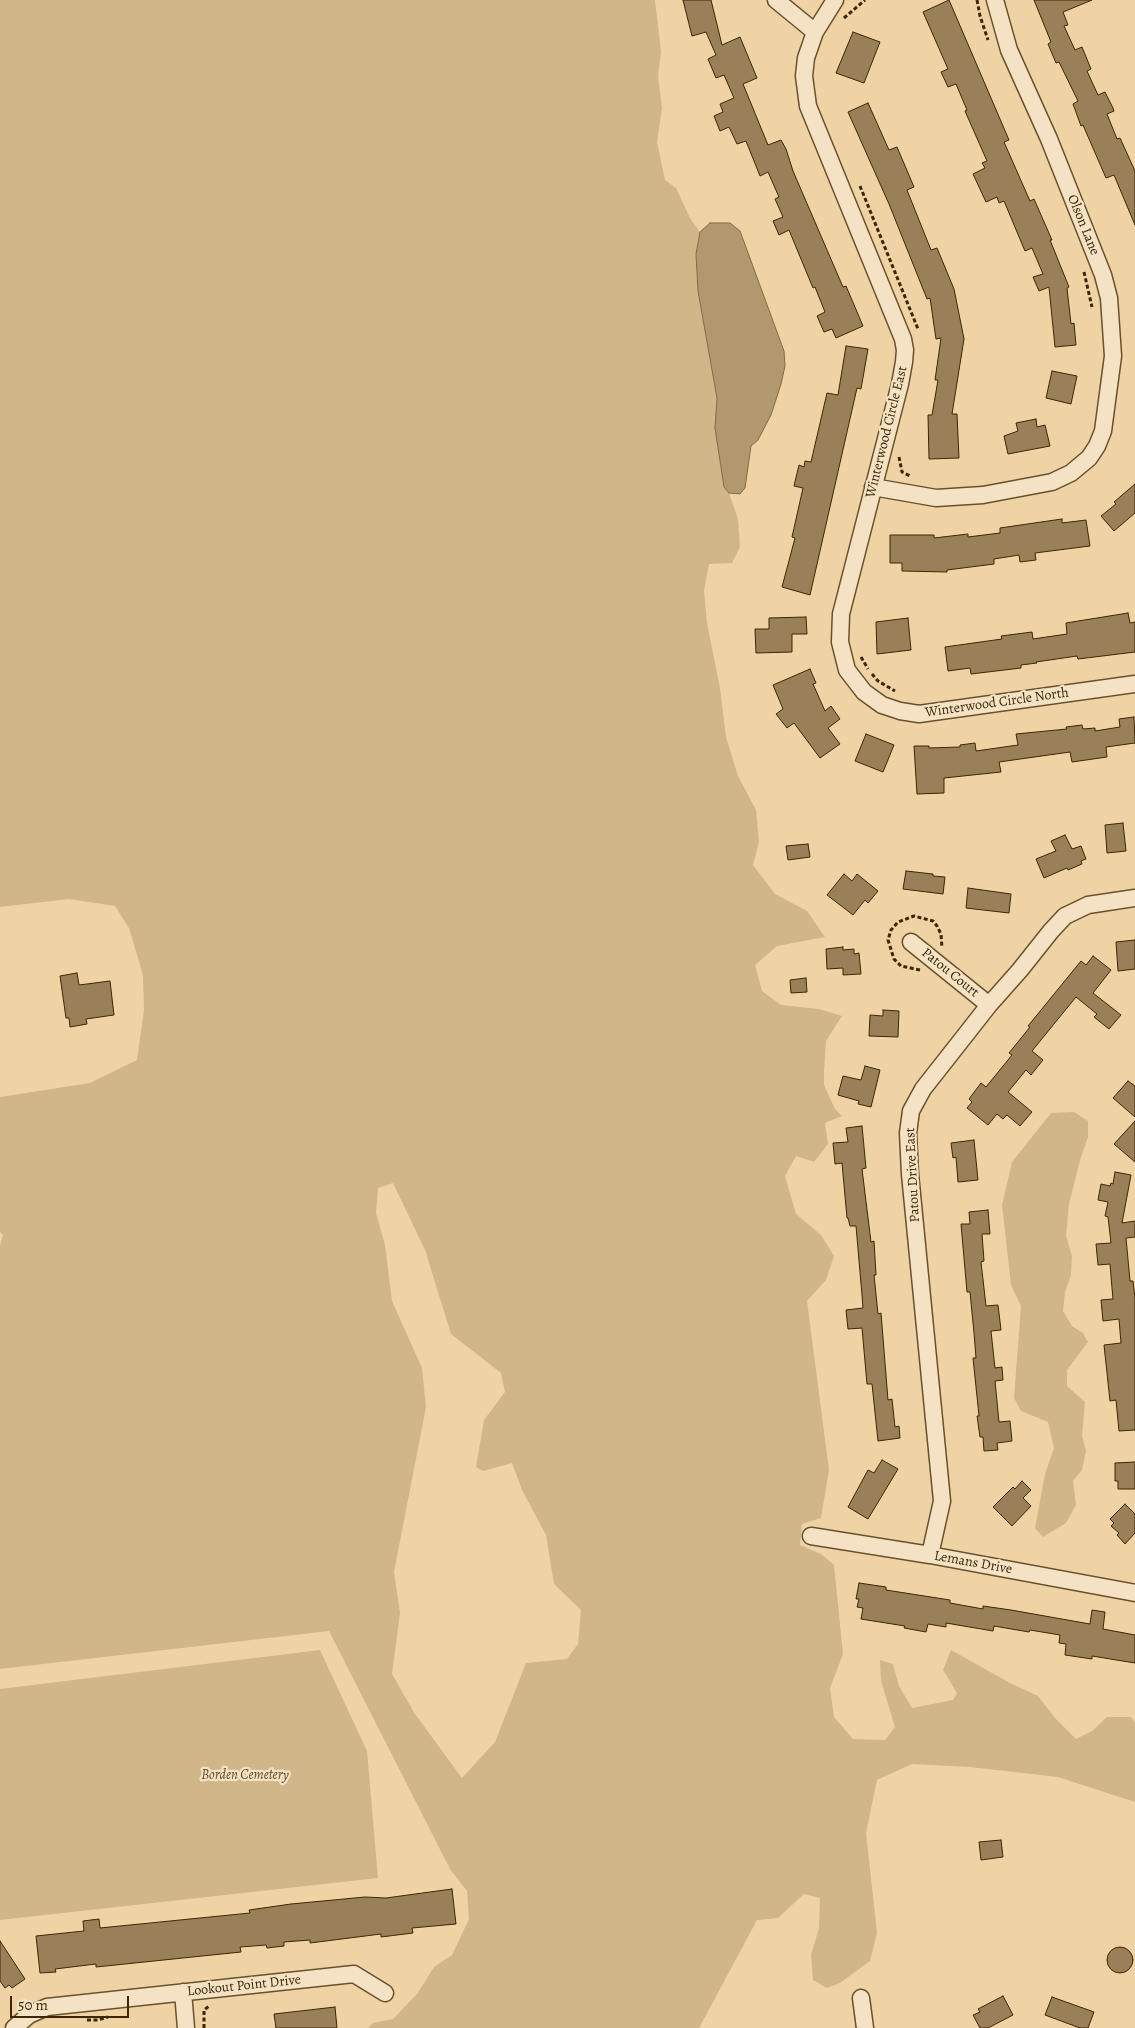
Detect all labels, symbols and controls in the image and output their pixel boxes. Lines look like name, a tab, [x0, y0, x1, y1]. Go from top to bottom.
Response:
street label: Olson Lane	[1063, 192, 1103, 258]
street label: Winterwood Circle East	[862, 364, 912, 500]
street label: Winterwood Circle North	[924, 685, 1070, 721]
street label: Patou Court	[918, 945, 982, 1001]
street label: Patou Drive East	[902, 1127, 924, 1223]
street label: Lemans Drive	[933, 1548, 1013, 1578]
park label: Borden Cemetery	[201, 1768, 289, 1784]
street label: Lookout Point Drive	[186, 1972, 302, 2000]
scale bar	[12, 1986, 131, 2018]
text: 50 m	[18, 1995, 48, 2015]

